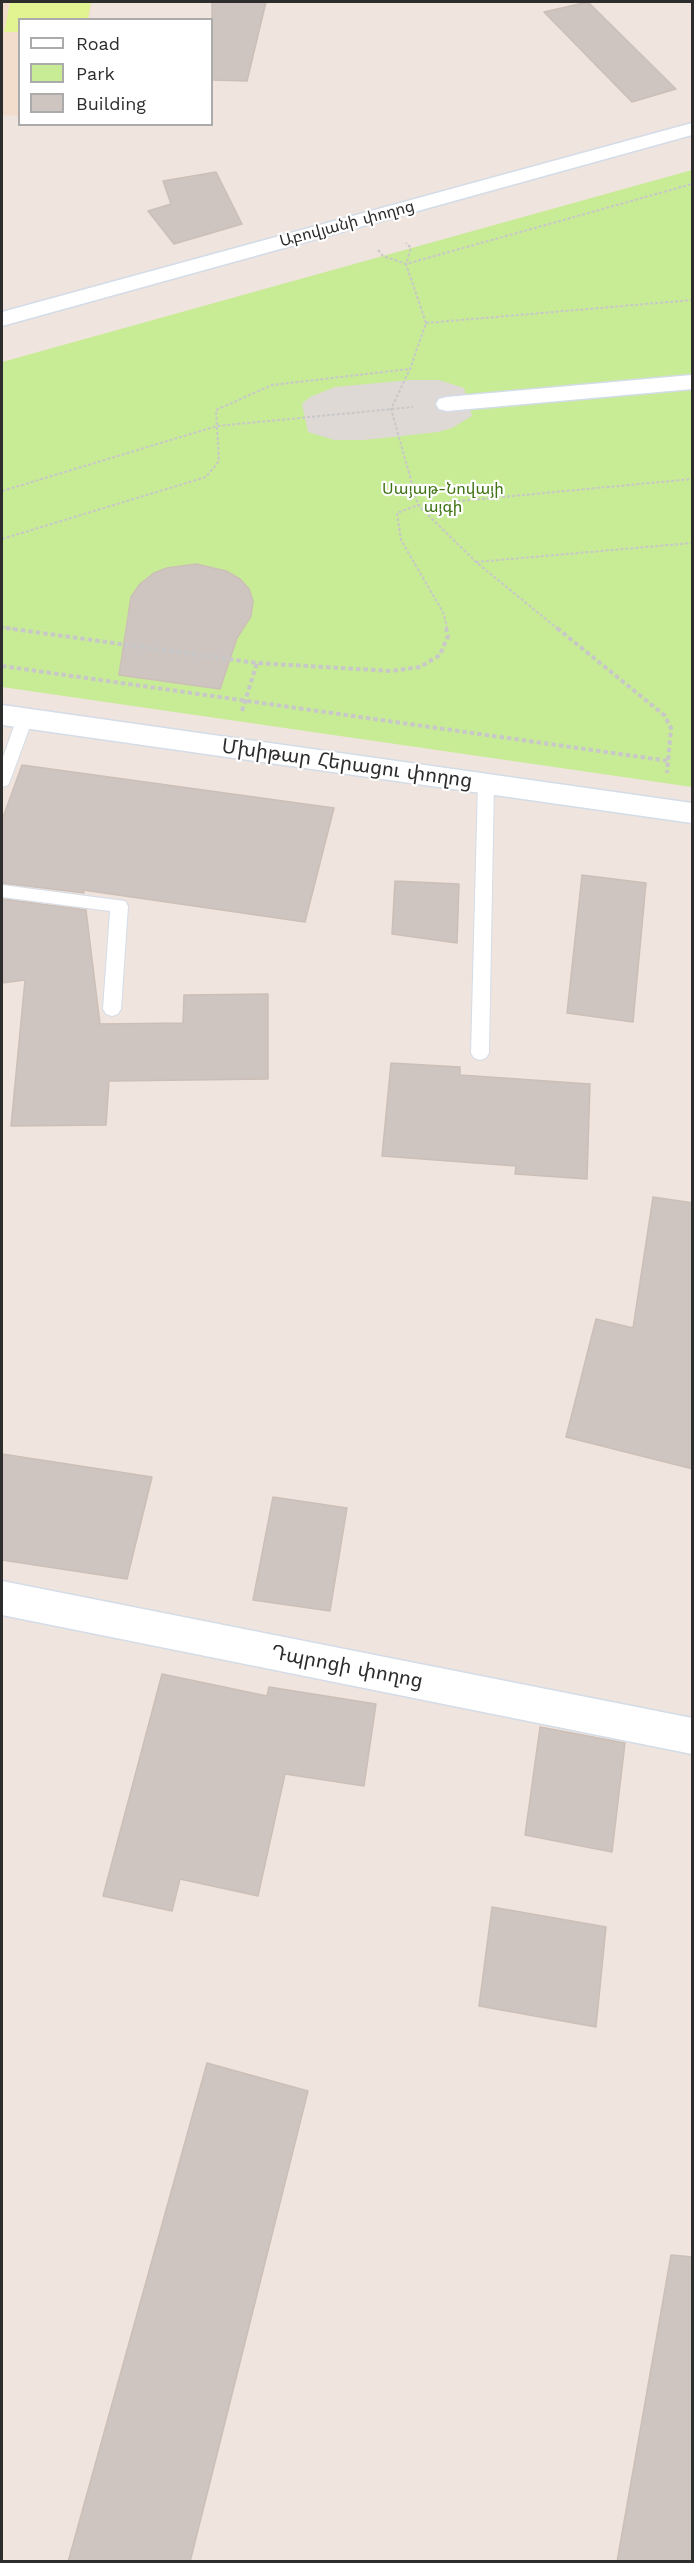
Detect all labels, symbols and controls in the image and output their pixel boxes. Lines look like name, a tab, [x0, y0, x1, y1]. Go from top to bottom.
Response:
legend	[18, 18, 213, 126]
text: Road	[76, 33, 120, 54]
text: Park	[76, 63, 115, 84]
text: Building	[76, 93, 146, 114]
street label: Աբովյանի փողոց	[278, 197, 416, 251]
park label: Սայաթ-Նովայի այգի	[382, 479, 504, 517]
street label: Մխիթար Հերացու փողոց	[220, 735, 474, 793]
street label: Դպրոցի փողոց	[269, 1641, 425, 1693]

